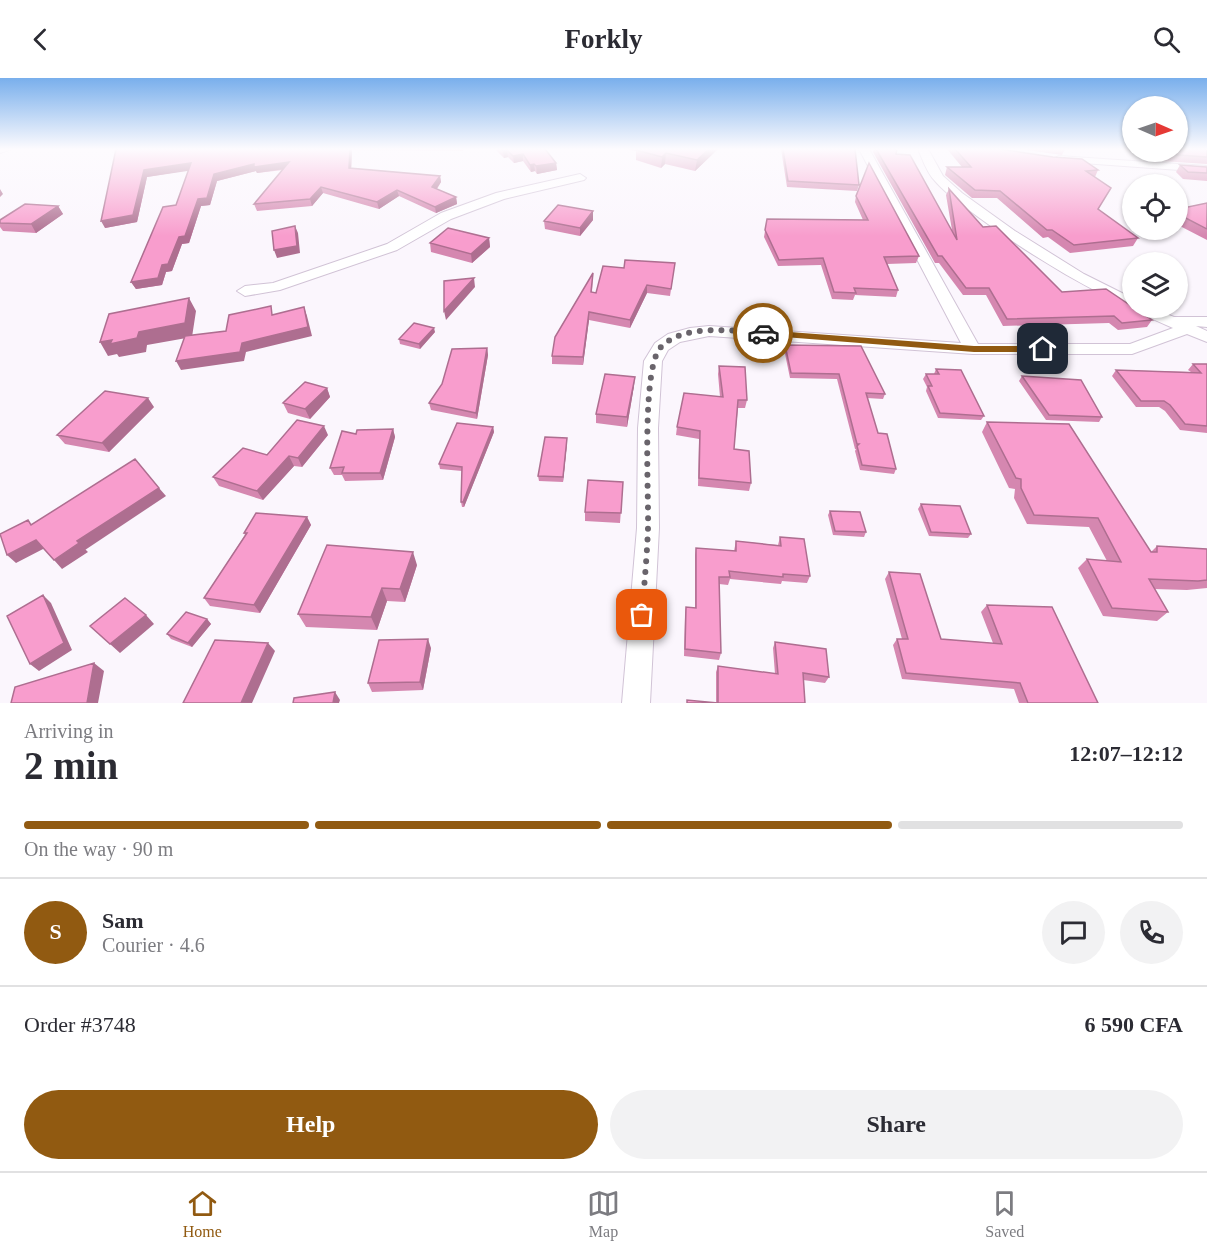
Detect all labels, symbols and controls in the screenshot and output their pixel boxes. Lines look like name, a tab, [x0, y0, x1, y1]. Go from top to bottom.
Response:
icon: back	[24, 23, 57, 56]
icon: search	[1150, 23, 1183, 56]
text: Forkly	[565, 24, 643, 54]
north arrow	[1122, 96, 1188, 162]
map controls	[1122, 96, 1188, 318]
button: locate	[1122, 174, 1188, 240]
button: layers	[1122, 252, 1188, 318]
courier	[733, 303, 793, 363]
icon: car	[747, 317, 780, 350]
pin	[1017, 323, 1068, 374]
icon: home	[1026, 332, 1059, 365]
pin	[616, 589, 667, 640]
icon: bag	[625, 598, 658, 631]
text: Arriving in	[24, 720, 113, 742]
text: 12:07–12:12	[1069, 741, 1183, 766]
text: 2 min	[24, 744, 118, 787]
text: On the way · 90 m	[24, 838, 173, 860]
button: chat	[1042, 901, 1105, 964]
button: phone	[1120, 901, 1183, 964]
text: Sam	[102, 908, 144, 933]
text: S	[49, 919, 62, 944]
text: Courier · 4.6	[102, 934, 205, 956]
text: Order #3748	[24, 1012, 136, 1037]
text: 6 590 CFA	[1084, 1012, 1183, 1037]
button: Help	[24, 1090, 598, 1159]
button: Share	[610, 1090, 1183, 1159]
tab: Home	[183, 1187, 222, 1241]
tab: Map	[587, 1187, 620, 1241]
tab: Saved	[985, 1187, 1024, 1241]

